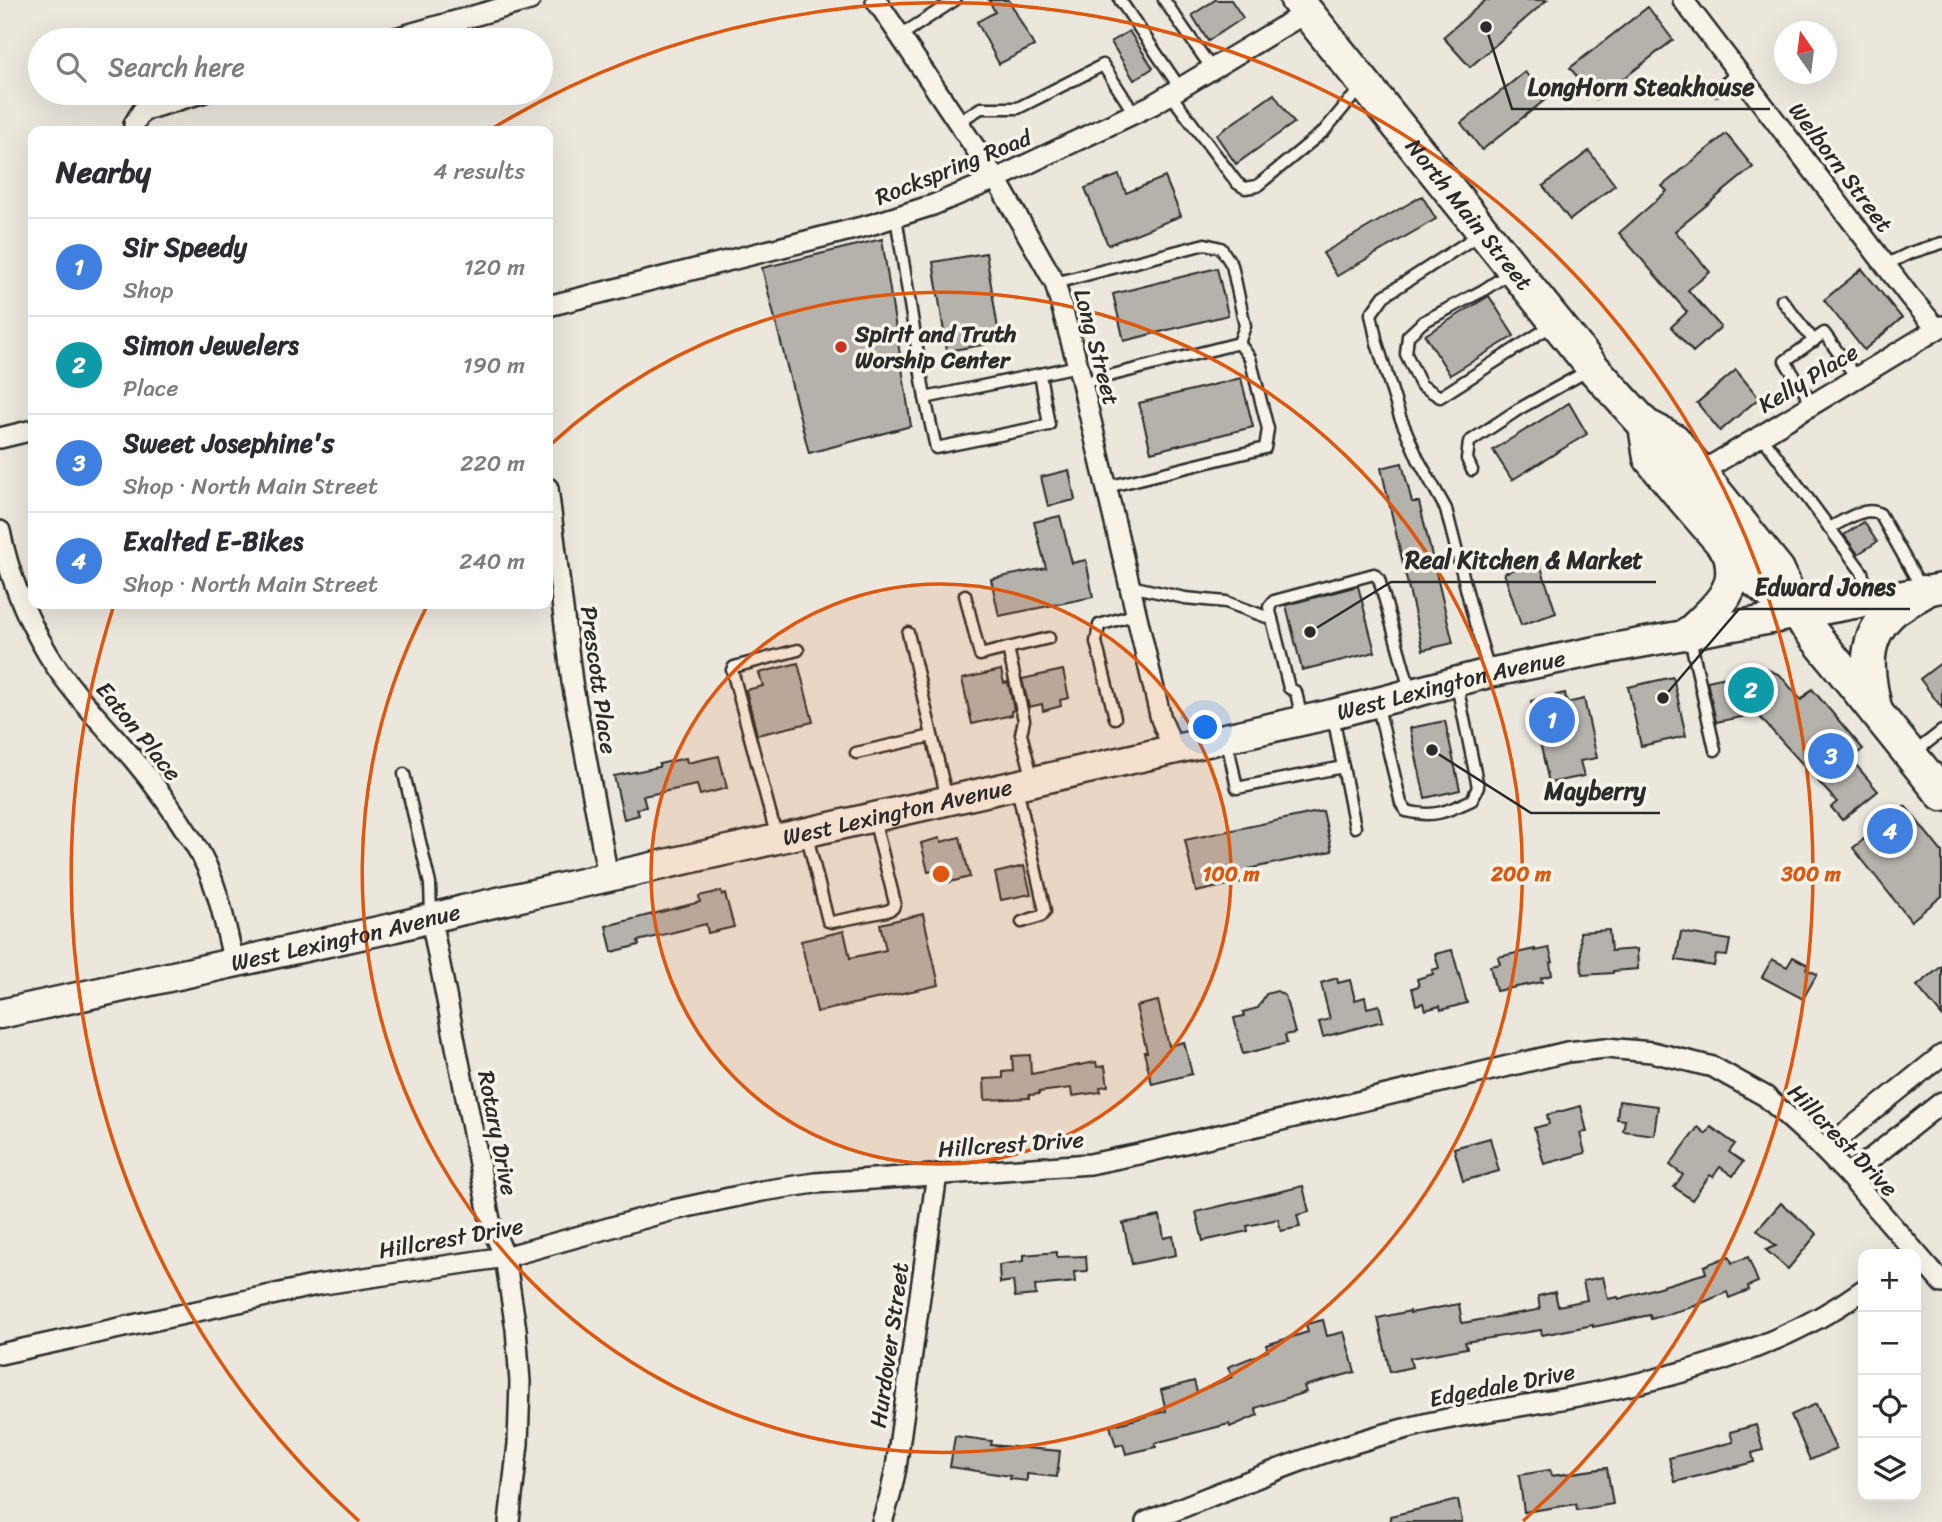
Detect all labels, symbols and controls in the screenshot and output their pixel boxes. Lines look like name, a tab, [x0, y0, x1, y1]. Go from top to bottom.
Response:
north arrow	[1774, 21, 1837, 84]
search box	[28, 28, 553, 105]
text: Search here	[108, 44, 245, 90]
icon: search	[52, 48, 90, 86]
callout: LongHorn Steakhouse	[1512, 64, 1770, 109]
text: LongHorn Steakhouse	[1527, 66, 1755, 108]
street label: Welborn Street	[1777, 93, 1904, 242]
street label: Rockspring Road	[869, 117, 1039, 218]
street label: North Main Street	[1394, 129, 1543, 300]
text: Nearby	[56, 145, 151, 199]
text: 4 results	[433, 151, 525, 192]
text: Sir Speedy	[123, 224, 247, 270]
text: 1	[74, 247, 84, 288]
text: 120 m	[464, 247, 525, 288]
text: Shop	[123, 270, 173, 311]
street label: Long Street	[1061, 284, 1132, 410]
place label: Spirit and Truth Worship Center	[854, 314, 1016, 381]
text: Simon Jewelers	[123, 322, 299, 368]
street label: Kelly Place	[1750, 332, 1867, 425]
marker: Spirit and Truth Worship Center	[833, 339, 849, 355]
text: 2	[72, 345, 86, 386]
text: 190 m	[463, 345, 525, 386]
text: Place	[123, 368, 178, 409]
text: Sweet Josephine's	[123, 420, 334, 466]
text: 3	[73, 443, 85, 484]
text: 220 m	[460, 443, 525, 484]
text: Shop · North Main Street	[123, 466, 378, 507]
text: Exalted E-Bikes	[123, 518, 303, 564]
callout: Real Kitchen & Market	[1391, 537, 1656, 582]
text: Real Kitchen & Market	[1404, 539, 1643, 581]
text: 4	[72, 541, 86, 582]
text: 240 m	[459, 541, 525, 582]
text: Shop · North Main Street	[123, 564, 378, 605]
callout: Edward Jones	[1739, 564, 1910, 609]
text: Edward Jones	[1754, 566, 1897, 608]
street label: Prescott Place	[568, 603, 629, 757]
street label: West Lexington Avenue	[1332, 638, 1569, 733]
pin: 2	[1728, 664, 1774, 716]
street label: Eaton Place	[85, 672, 192, 791]
pin: 1	[1529, 694, 1575, 746]
your location	[1188, 710, 1222, 744]
pin: 3	[1808, 730, 1854, 782]
street label: West Lexington Avenue	[779, 767, 1017, 858]
callout: Mayberry	[1531, 768, 1660, 813]
text: Mayberry	[1543, 770, 1646, 812]
pin: 4	[1867, 805, 1913, 857]
text: 100 m	[1202, 855, 1260, 893]
text: 200 m	[1490, 855, 1552, 893]
text: 300 m	[1780, 855, 1842, 893]
centre of rings	[929, 862, 953, 886]
street label: West Lexington Avenue	[227, 891, 465, 984]
street label: Rotary Drive	[465, 1067, 530, 1199]
street label: Hillcrest Drive	[1777, 1073, 1908, 1207]
street label: Hillcrest Drive	[937, 1119, 1086, 1170]
street label: Hillcrest Drive	[375, 1206, 527, 1271]
map controls	[1858, 1249, 1921, 1501]
button: +	[1858, 1249, 1921, 1312]
street label: Hurdover Street	[858, 1260, 921, 1430]
button: −	[1858, 1312, 1921, 1375]
street label: Edgedale Drive	[1426, 1351, 1579, 1420]
button: locate	[1858, 1375, 1921, 1438]
button: layers	[1858, 1438, 1921, 1501]

